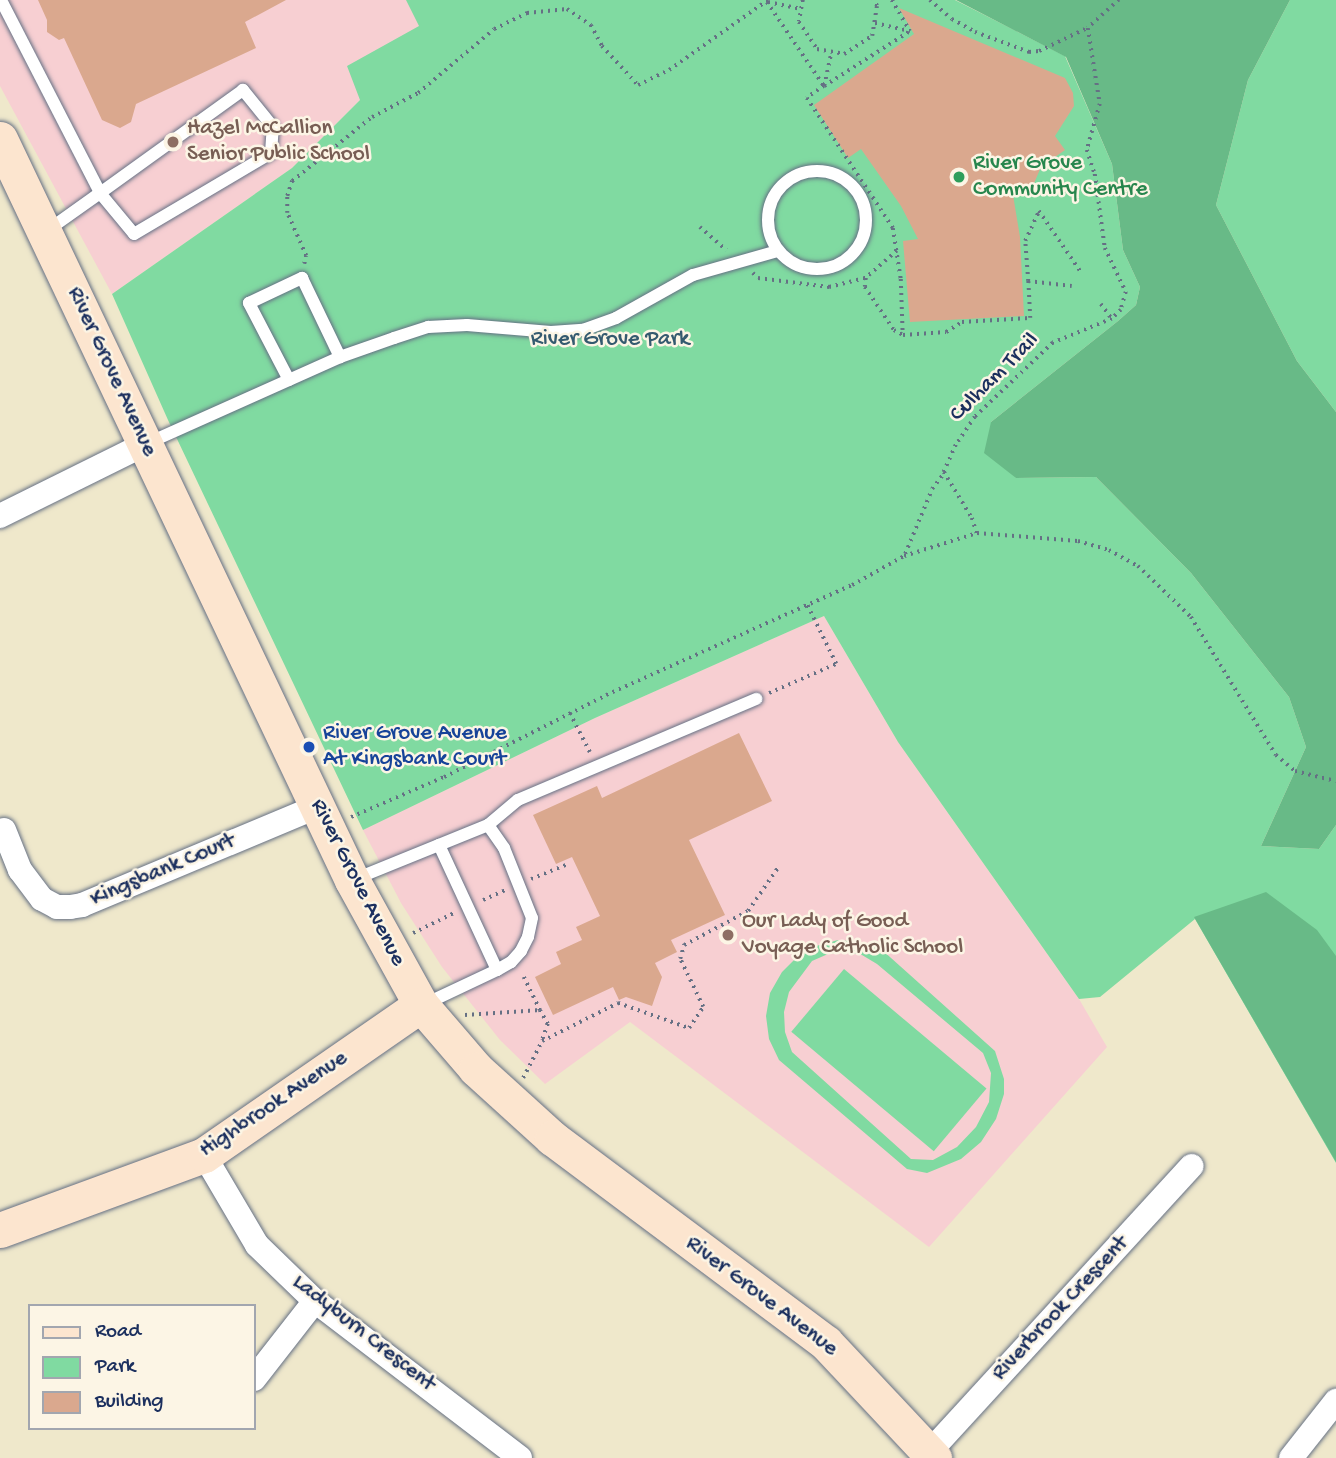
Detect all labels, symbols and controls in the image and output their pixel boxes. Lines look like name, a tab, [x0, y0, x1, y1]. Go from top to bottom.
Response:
place label: Hazel McCallion Senior Public School	[187, 115, 370, 169]
marker: Hazel McCallion Senior Public School	[165, 134, 181, 150]
place label: River Grove Community Centre	[973, 150, 1148, 204]
marker: River Grove Community Centre	[951, 169, 967, 185]
street label: River Grove Avenue	[60, 283, 162, 461]
park label: River Grove Park	[531, 326, 689, 354]
street label: Culham Trail	[945, 328, 1045, 428]
place label: River Grove Avenue At Kingsbank Court	[323, 720, 507, 774]
marker: River Grove Avenue At Kingsbank Court	[301, 739, 317, 755]
street label: River Grove Avenue	[303, 795, 411, 971]
street label: Kingsbank Court	[87, 828, 239, 914]
place label: Our Lady of Good Voyage Catholic School	[742, 908, 963, 962]
marker: Our Lady of Good Voyage Catholic School	[720, 927, 736, 943]
street label: Highbrook Avenue	[195, 1045, 353, 1165]
street label: River Grove Avenue	[679, 1231, 843, 1363]
street label: Riverbrook Crescent	[987, 1231, 1135, 1387]
street label: Ladyburn Crescent	[286, 1269, 440, 1399]
legend	[28, 1304, 256, 1430]
text: Road	[95, 1320, 141, 1345]
text: Park	[95, 1355, 135, 1380]
text: Building	[95, 1390, 164, 1415]

